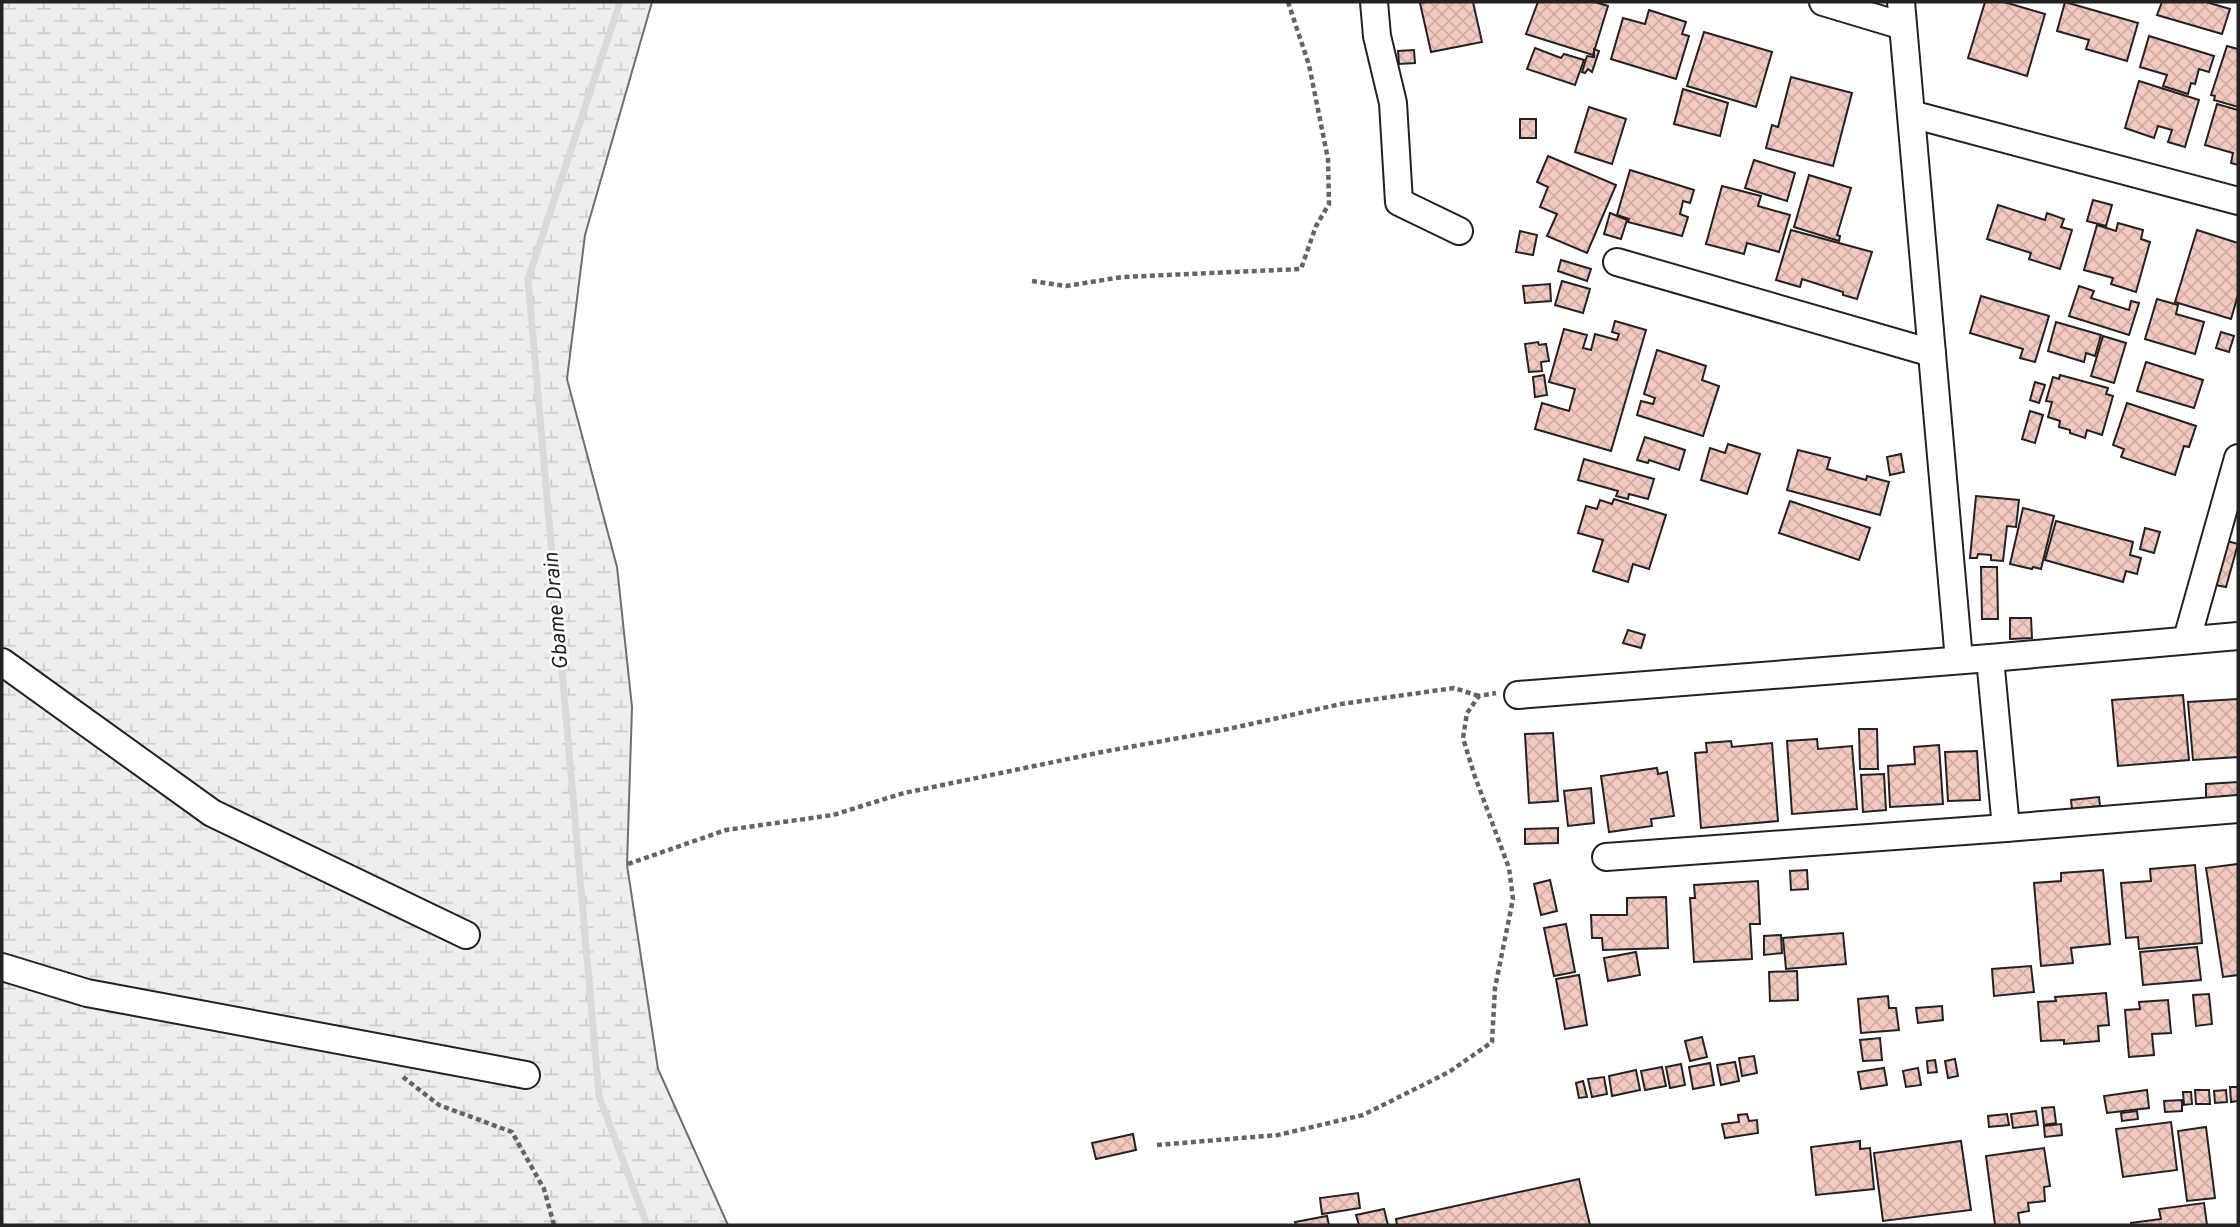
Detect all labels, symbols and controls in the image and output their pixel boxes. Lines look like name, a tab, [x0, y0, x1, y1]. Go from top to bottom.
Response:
water label: Gbame Drain	[538, 551, 576, 671]

